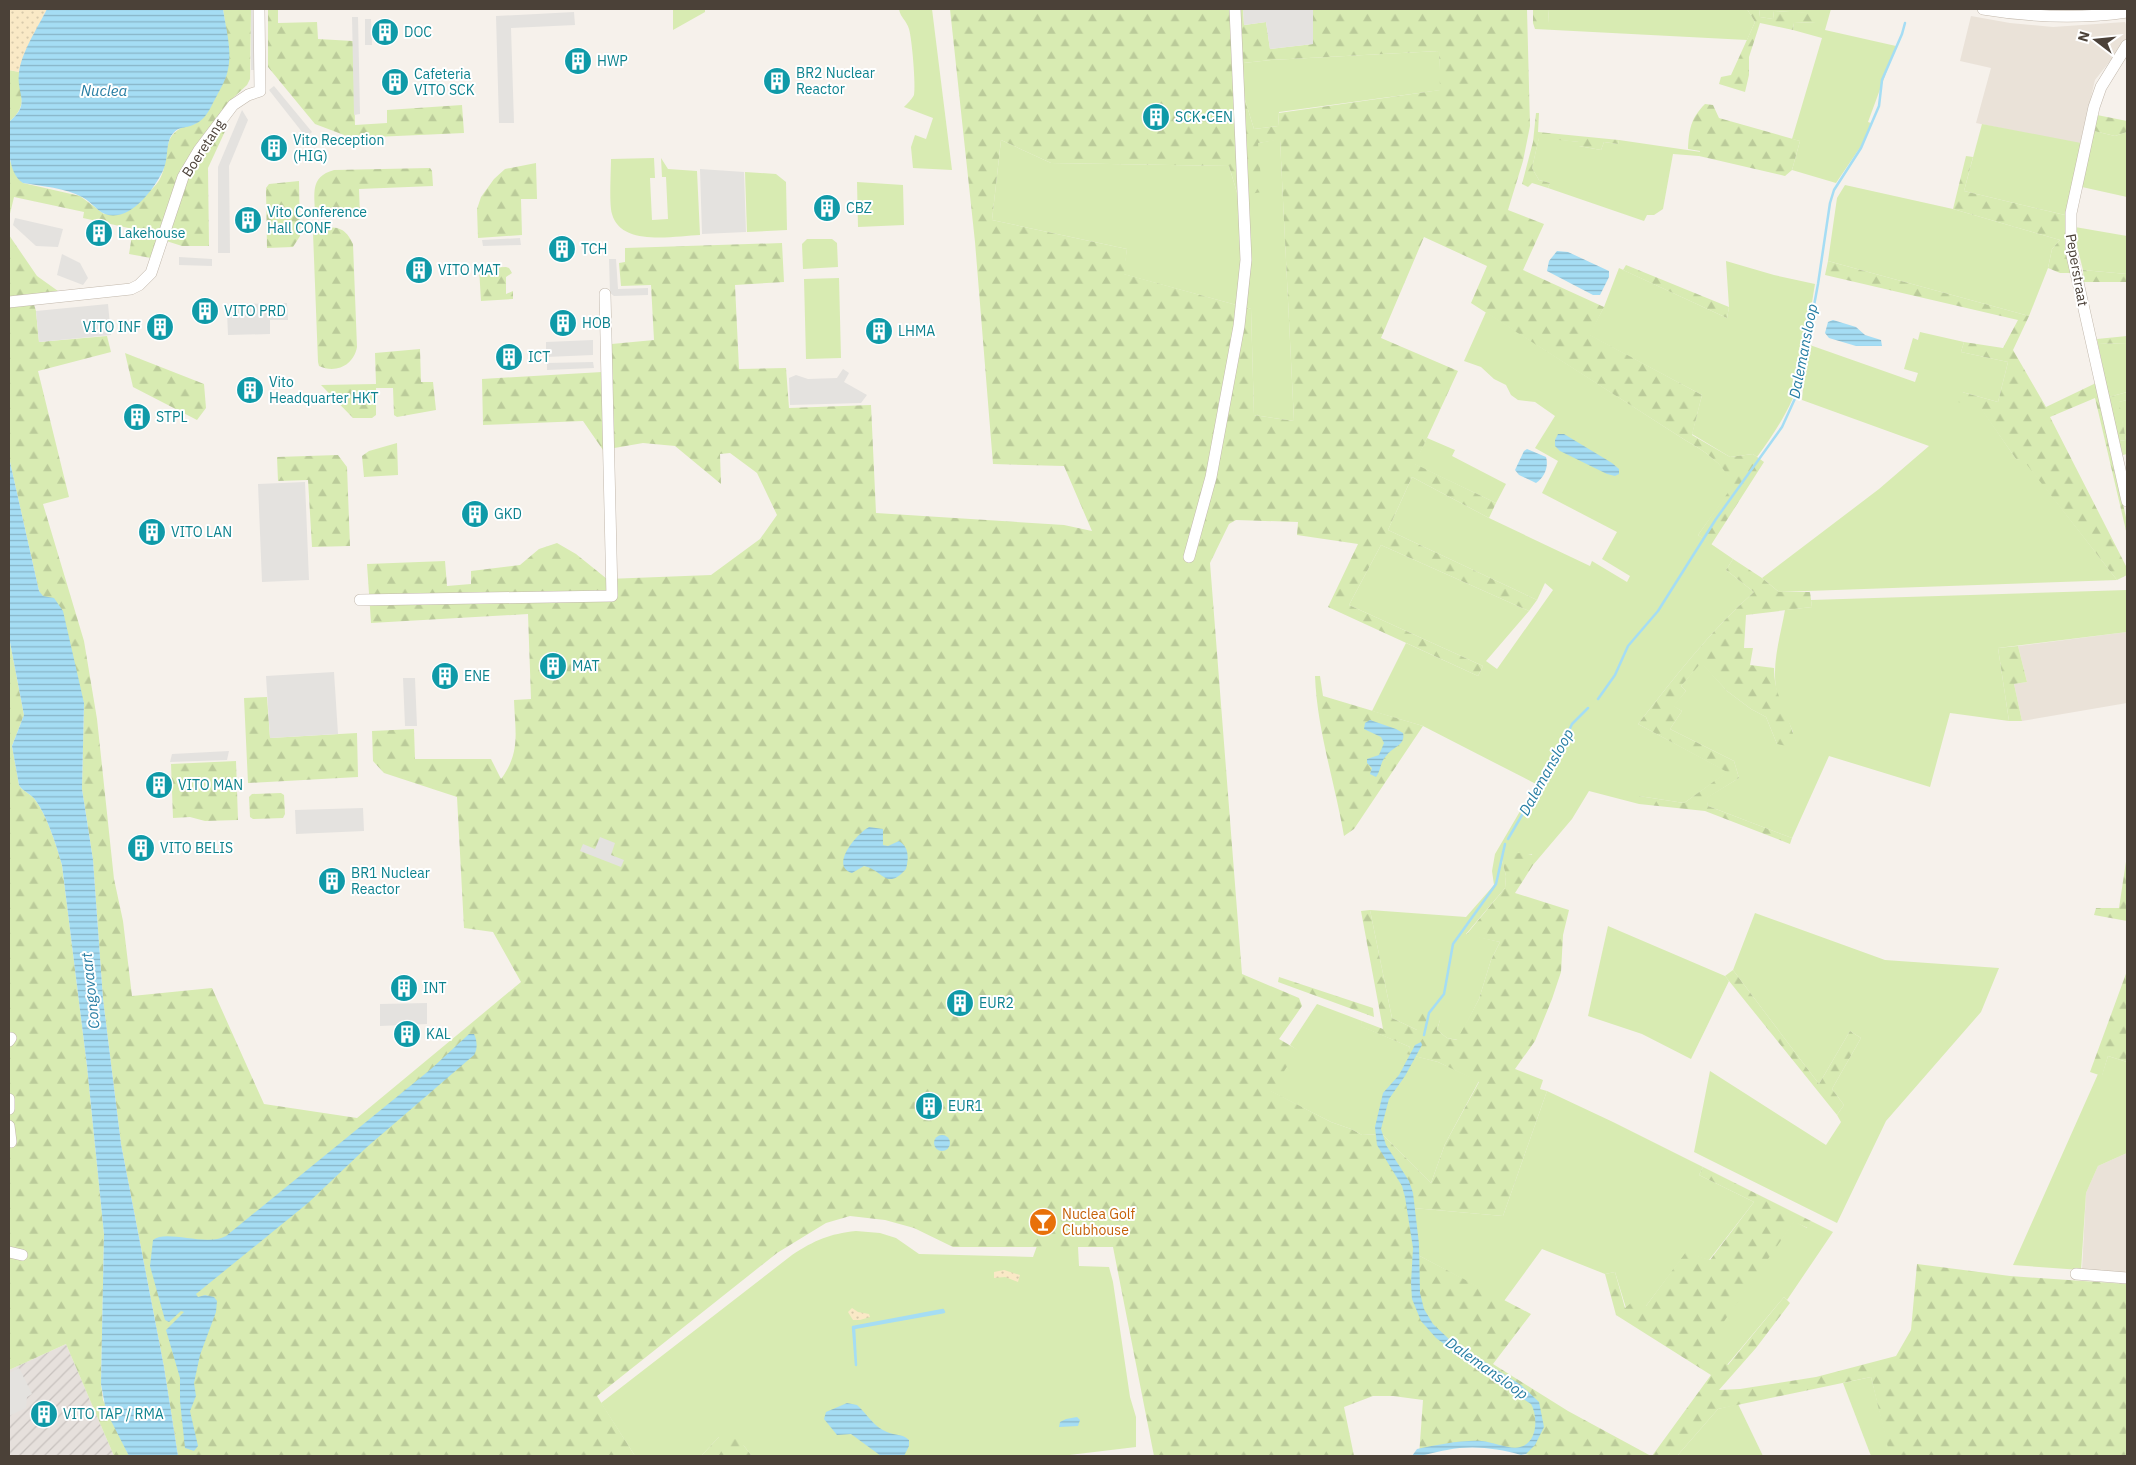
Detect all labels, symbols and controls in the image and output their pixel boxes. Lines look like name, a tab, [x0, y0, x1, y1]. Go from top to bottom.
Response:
north arrow	[2071, 15, 2121, 65]
building icon: DOC	[370, 17, 400, 47]
place label: DOC	[404, 23, 432, 41]
text: N	[2073, 29, 2094, 44]
building icon: HWP	[563, 46, 593, 76]
place label: HWP	[597, 52, 628, 70]
place label: BR2 Nuclear Reactor	[796, 64, 875, 98]
place label: Cafeteria VITO SCK	[414, 65, 475, 99]
building icon: BR2 Nuclear Reactor	[762, 66, 792, 96]
building icon: Cafeteria VITO SCK	[380, 67, 410, 97]
water label: Nuclea	[81, 81, 127, 100]
building icon: SCK•CEN	[1141, 102, 1171, 132]
place label: SCK•CEN	[1175, 108, 1233, 126]
street label: Boeretang	[178, 115, 229, 180]
place label: Vito Reception (HIG)	[293, 131, 384, 165]
building icon: Vito Reception (HIG)	[259, 133, 289, 163]
building icon: CBZ	[812, 193, 842, 223]
place label: CBZ	[846, 199, 872, 217]
place label: Vito Conference Hall CONF	[267, 203, 367, 237]
building icon: Vito Conference Hall CONF	[233, 205, 263, 235]
building icon: Lakehouse	[84, 218, 114, 248]
place label: Lakehouse	[118, 224, 186, 242]
street label: Peperstraat	[2062, 232, 2092, 308]
building icon: TCH	[547, 234, 577, 264]
place label: TCH	[581, 240, 607, 258]
building icon: VITO MAT	[404, 255, 434, 285]
place label: VITO MAT	[438, 261, 500, 279]
building icon: VITO PRD	[190, 296, 220, 326]
place label: VITO PRD	[224, 302, 286, 320]
water label: Dalemansloop	[1784, 302, 1822, 400]
building icon: HOB	[548, 308, 578, 338]
building icon: VITO INF	[145, 312, 175, 342]
place label: HOB	[582, 314, 611, 332]
building icon: LHMA	[864, 316, 894, 346]
place label: VITO INF	[83, 318, 141, 336]
place label: LHMA	[898, 322, 935, 340]
building icon: ICT	[494, 342, 524, 372]
place label: ICT	[528, 348, 550, 366]
place label: Vito Headquarter HKT	[269, 373, 378, 407]
building icon: Vito Headquarter HKT	[235, 375, 265, 405]
building icon: STPL	[122, 402, 152, 432]
place label: STPL	[156, 408, 187, 426]
building icon: GKD	[460, 499, 490, 529]
place label: GKD	[494, 505, 522, 523]
building icon: VITO LAN	[137, 517, 167, 547]
place label: VITO LAN	[171, 523, 232, 541]
building icon: MAT	[538, 651, 568, 681]
place label: MAT	[572, 657, 599, 675]
building icon: ENE	[430, 661, 460, 691]
place label: ENE	[464, 667, 490, 685]
water label: Dalemansloop	[1514, 725, 1578, 819]
building icon: VITO MAN	[144, 770, 174, 800]
place label: VITO MAN	[178, 776, 243, 794]
building icon: VITO BELIS	[126, 833, 156, 863]
place label: VITO BELIS	[160, 839, 233, 857]
place label: BR1 Nuclear Reactor	[351, 864, 430, 898]
building icon: BR1 Nuclear Reactor	[317, 866, 347, 896]
water label: Congovaart	[76, 951, 103, 1030]
building icon: INT	[389, 973, 419, 1003]
place label: INT	[423, 979, 447, 997]
building icon: EUR2	[945, 988, 975, 1018]
place label: EUR2	[979, 994, 1014, 1012]
building icon: KAL	[392, 1019, 422, 1049]
place label: KAL	[426, 1025, 451, 1043]
building icon: EUR1	[914, 1091, 944, 1121]
place label: EUR1	[948, 1097, 983, 1115]
place label: Nuclea Golf Clubhouse	[1062, 1205, 1136, 1239]
bar icon: Nuclea Golf Clubhouse	[1028, 1207, 1058, 1237]
water label: Dalemansloop	[1442, 1333, 1532, 1403]
building icon: VITO TAP / RMA	[29, 1399, 59, 1429]
place label: VITO TAP / RMA	[63, 1405, 164, 1423]

